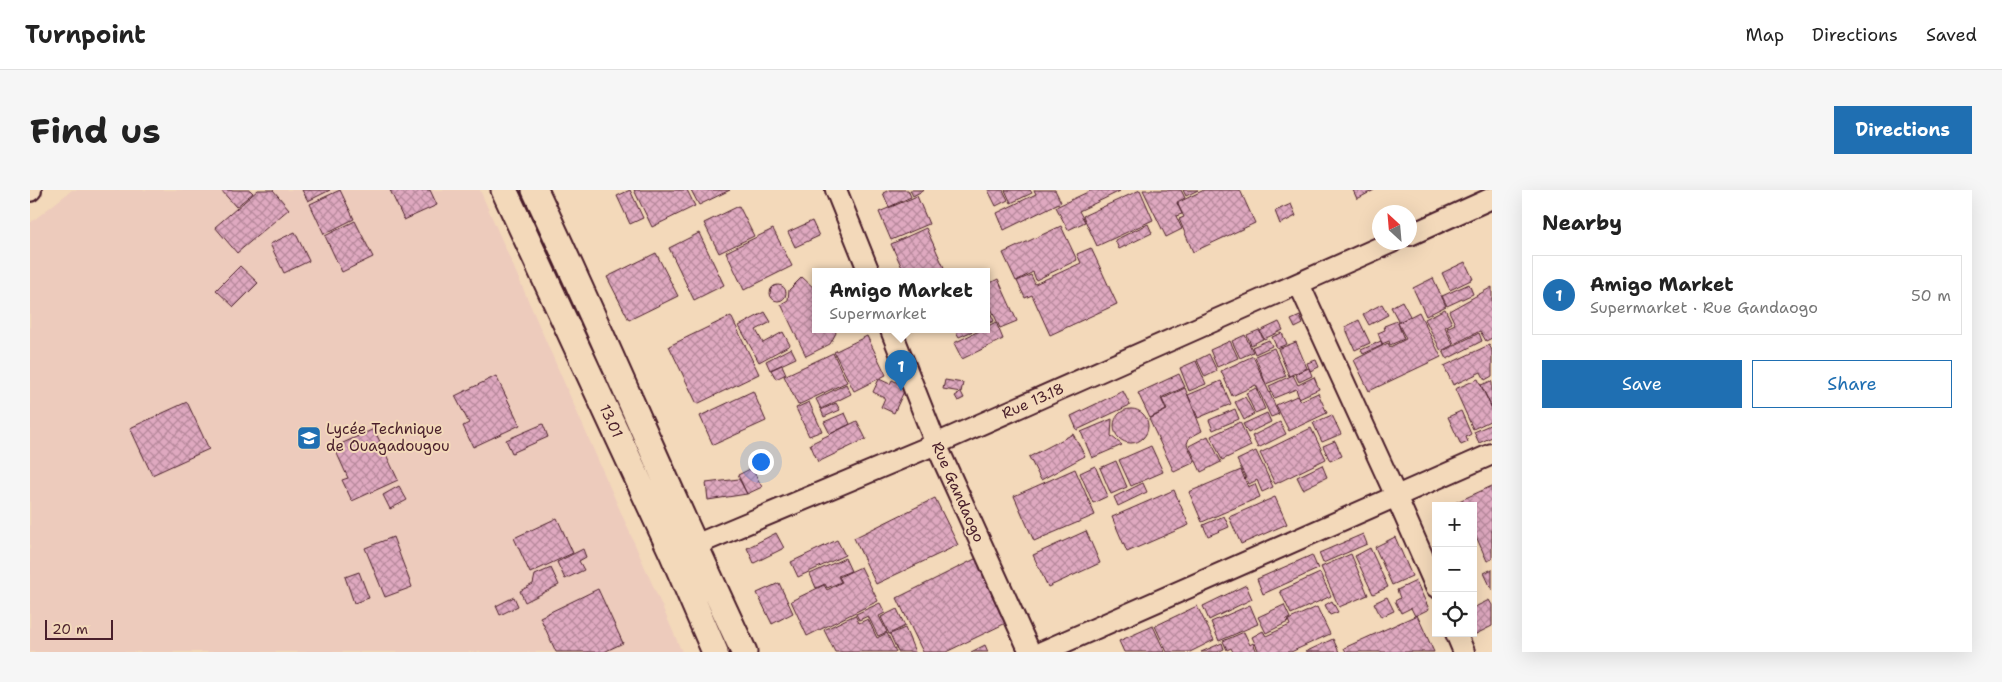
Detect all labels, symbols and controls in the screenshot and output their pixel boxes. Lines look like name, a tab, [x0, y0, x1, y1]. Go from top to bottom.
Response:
text: Turnpoint	[25, 19, 146, 51]
text: Map	[1746, 23, 1784, 47]
text: Directions	[1812, 23, 1898, 47]
text: Saved	[1926, 23, 1977, 47]
button: Directions	[1834, 106, 1972, 154]
text: Find us	[30, 107, 161, 154]
north arrow	[1372, 205, 1417, 250]
text: Nearby	[1542, 209, 1622, 237]
popup	[812, 268, 990, 333]
text: Amigo Market	[1590, 272, 1733, 297]
text: Amigo Market	[829, 278, 973, 303]
text: 1	[1555, 285, 1563, 306]
text: 50 m	[1911, 285, 1951, 306]
text: Supermarket · Rue Gandaogo	[1590, 297, 1818, 318]
text: Supermarket	[829, 303, 927, 324]
pin: 1	[885, 350, 917, 391]
button: Save	[1542, 360, 1742, 408]
button: Share	[1752, 360, 1952, 408]
street label: Rue 13.18	[999, 378, 1067, 424]
street label: 13.01	[595, 401, 627, 441]
place label: Lycée Technique de Ouagadougou	[326, 419, 450, 456]
school or university icon: Lycée Technique de Ouagadougou	[296, 425, 322, 451]
street label: Rue Gandaogo	[927, 439, 989, 545]
your location	[748, 449, 774, 475]
map controls	[1432, 502, 1477, 637]
button: +	[1432, 502, 1477, 547]
button: −	[1432, 547, 1477, 592]
button: locate	[1432, 592, 1477, 637]
scale bar	[45, 617, 112, 640]
text: 20 m	[52, 620, 88, 638]

